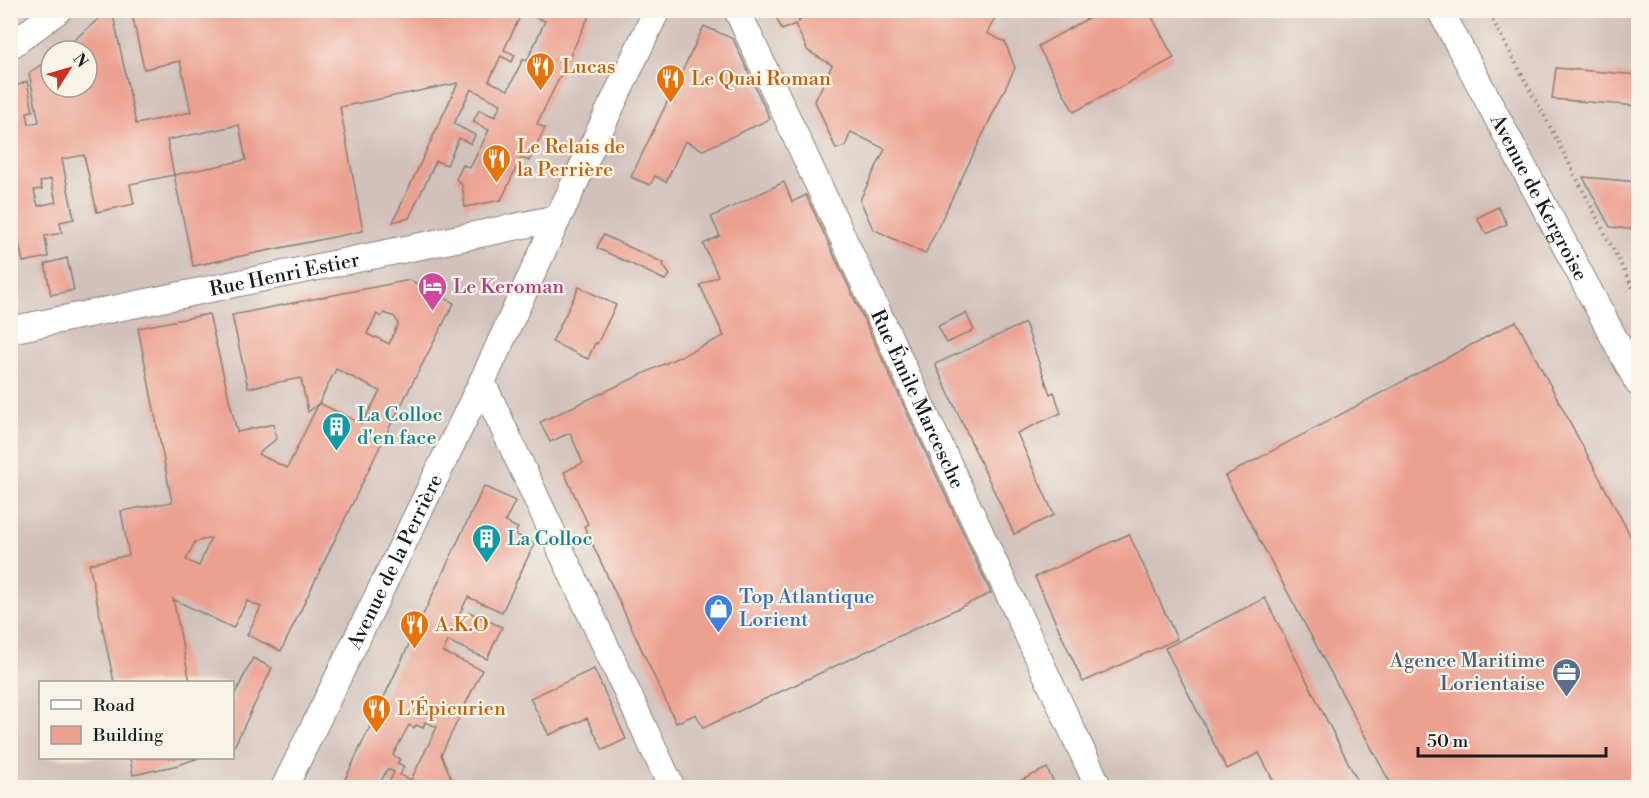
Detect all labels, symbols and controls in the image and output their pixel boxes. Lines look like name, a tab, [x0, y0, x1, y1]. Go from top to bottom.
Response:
north arrow	[39, 39, 99, 99]
text: N	[68, 50, 92, 72]
restaurant icon: Lucas	[525, 50, 557, 92]
place label: Lucas	[562, 55, 616, 80]
restaurant icon: Le Quai Roman	[654, 62, 686, 104]
place label: Le Quai Roman	[691, 67, 831, 92]
street label: Avenue de Kergroise	[1483, 110, 1592, 285]
place label: Le Relais de la Perrière	[517, 135, 625, 183]
restaurant icon: Le Relais de la Perrière	[480, 142, 512, 184]
street label: Rue Henri Estier	[207, 248, 362, 303]
hotel icon: Le Keroman	[416, 270, 448, 312]
place label: Le Keroman	[453, 275, 564, 300]
street label: Rue Émile Marcesche	[864, 306, 969, 493]
place label: La Colloc d'en face	[357, 403, 443, 451]
building icon: La Colloc d'en face	[320, 410, 352, 452]
street label: Avenue de la Perrière	[342, 470, 449, 655]
building icon: La Colloc	[470, 522, 502, 564]
place label: La Colloc	[507, 527, 593, 552]
place label: Top Atlantique Lorient	[739, 585, 875, 633]
shop icon: Top Atlantique Lorient	[702, 592, 734, 634]
restaurant icon: A.K.O	[398, 608, 430, 650]
place label: A.K.O	[434, 613, 489, 638]
place label: Agence Maritime Lorientaise	[1389, 649, 1545, 697]
office icon: Agence Maritime Lorientaise	[1550, 656, 1582, 698]
legend	[39, 681, 234, 759]
restaurant icon: L'Épicurien	[360, 692, 392, 734]
text: Road	[93, 694, 136, 717]
place label: L'Épicurien	[397, 696, 506, 722]
scale bar	[1418, 720, 1606, 758]
text: Building	[92, 724, 164, 747]
text: 50 m	[1427, 730, 1469, 753]

